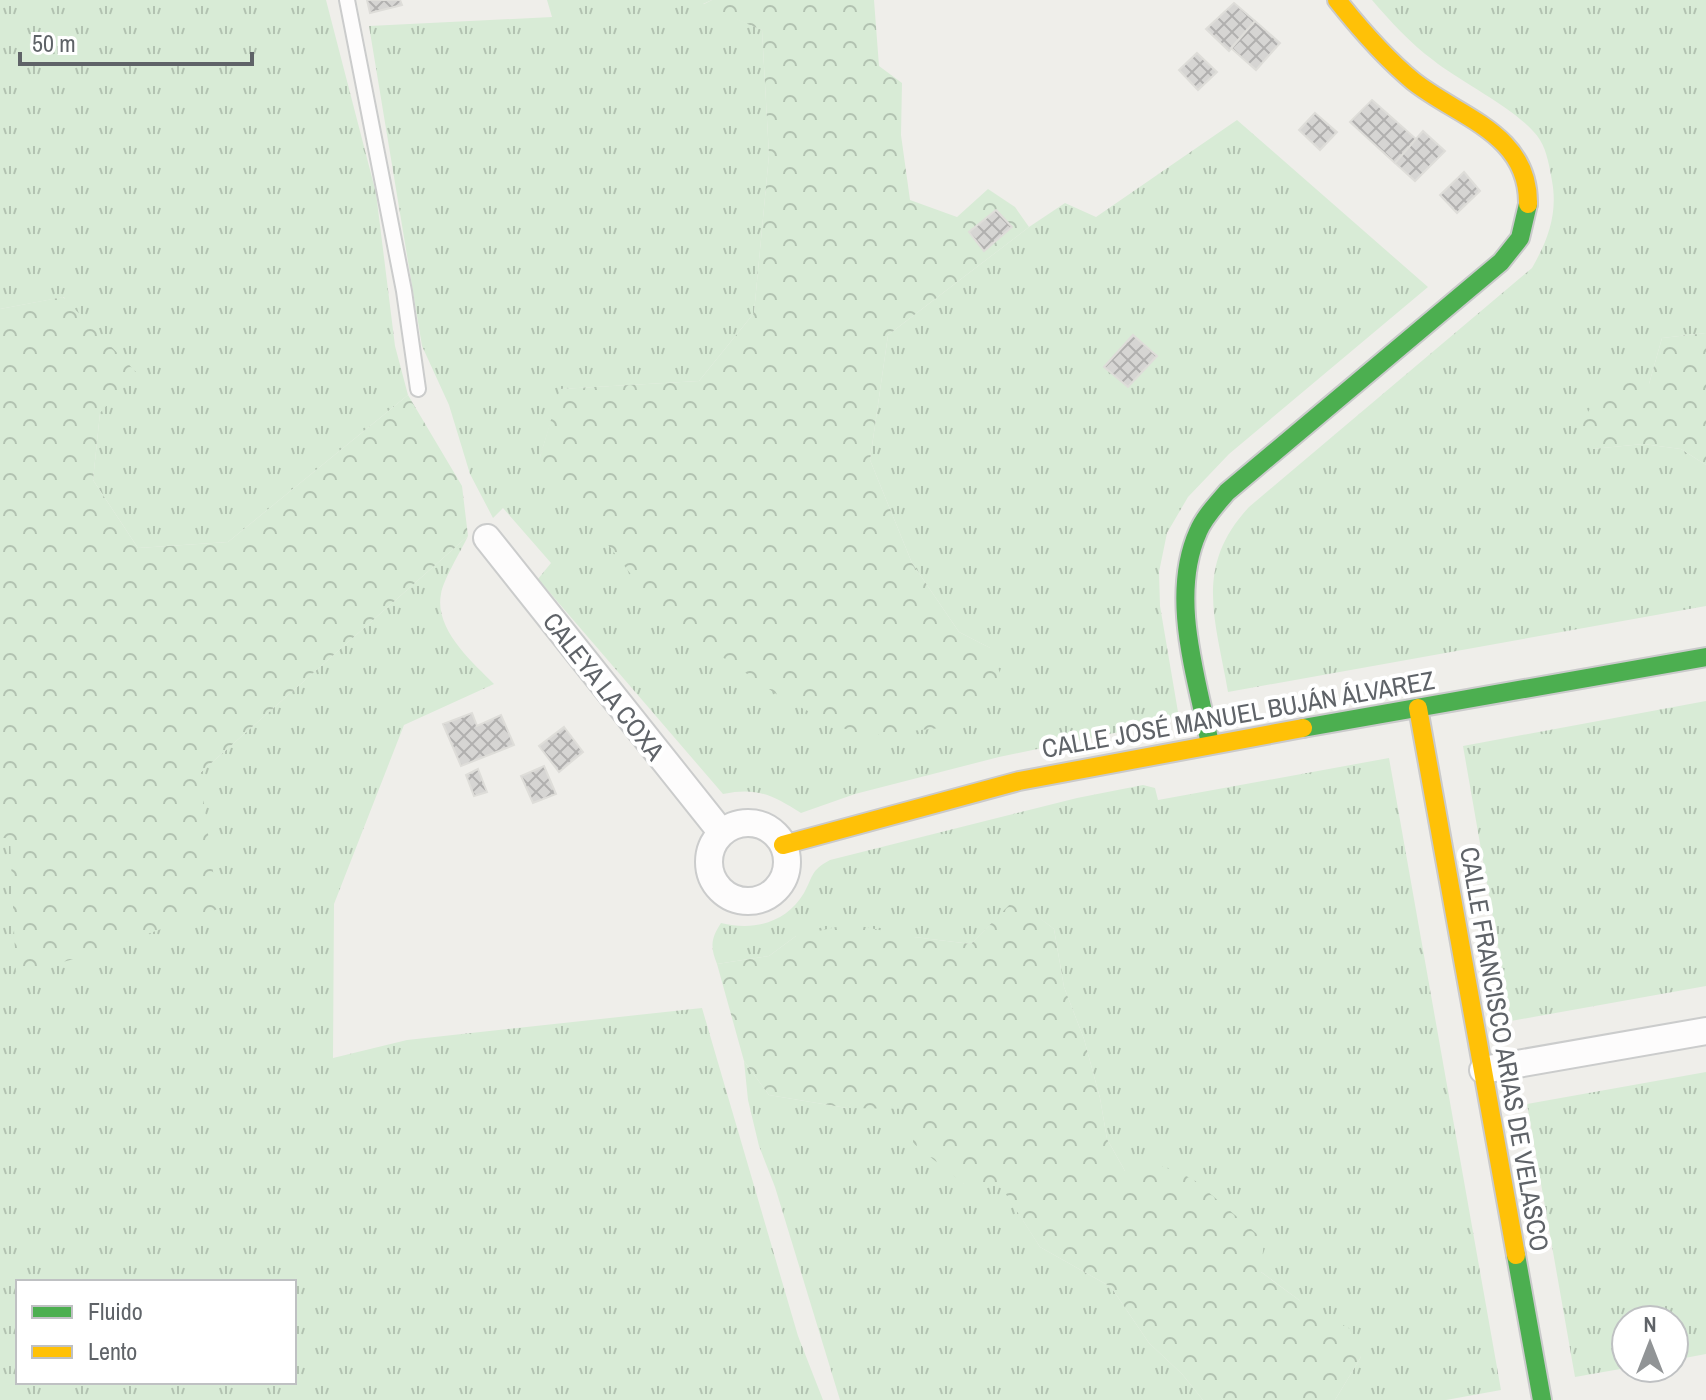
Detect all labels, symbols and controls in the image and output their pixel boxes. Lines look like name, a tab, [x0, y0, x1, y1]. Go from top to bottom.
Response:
scale bar	[20, 16, 252, 66]
text: 50 m	[32, 27, 76, 59]
street label: CALEYA LA COXA	[535, 605, 673, 768]
street label: CALLE JOSÉ MANUEL BUJÁN ÁLVAREZ	[1039, 662, 1437, 766]
street label: CALLE FRANCISCO ARIAS DE VELASCO	[1452, 844, 1558, 1254]
legend	[16, 1280, 296, 1384]
text: Fluido	[88, 1295, 143, 1327]
north arrow	[1610, 1304, 1690, 1384]
text: N	[1643, 1309, 1657, 1339]
text: Lento	[88, 1335, 137, 1367]

